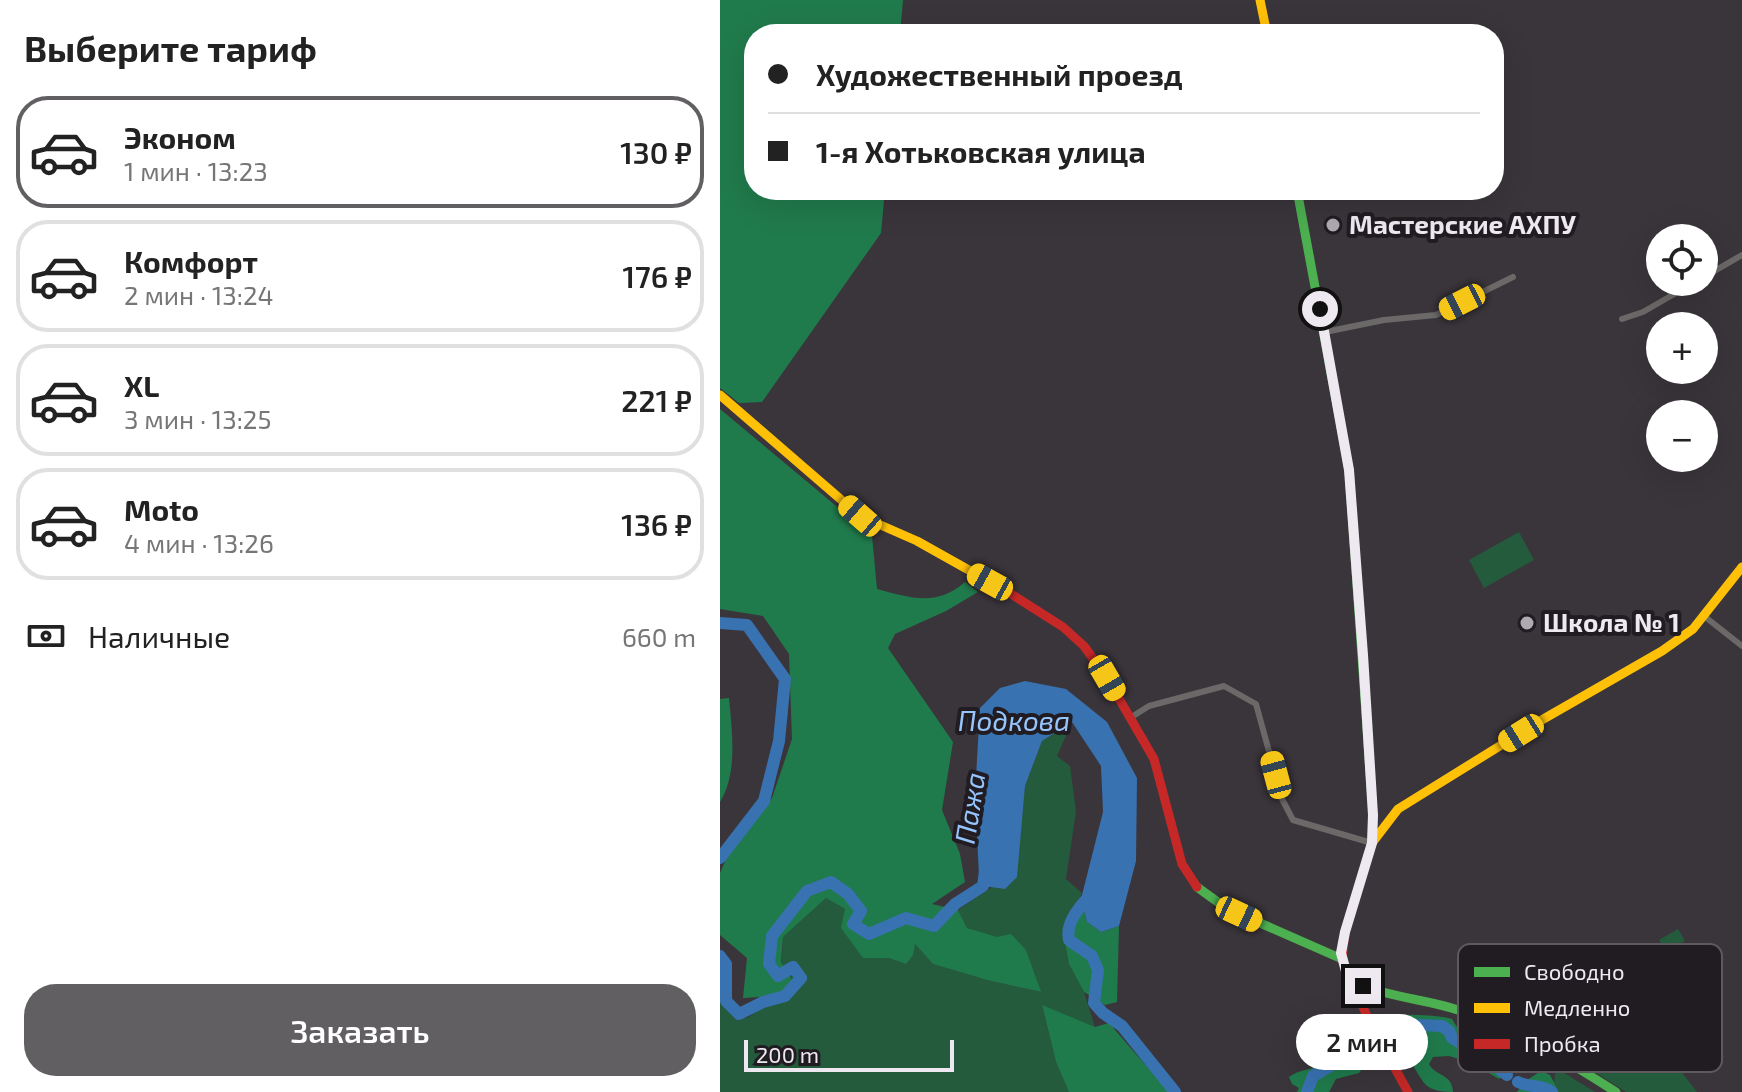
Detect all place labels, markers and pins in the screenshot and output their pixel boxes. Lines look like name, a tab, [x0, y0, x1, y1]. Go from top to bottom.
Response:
place label: Мастерские АХПУ	[1349, 208, 1577, 239]
marker: Мастерские АХПУ	[1324, 216, 1342, 234]
place label: Школа № 1	[1543, 606, 1680, 637]
marker: Школа № 1	[1518, 614, 1536, 632]

